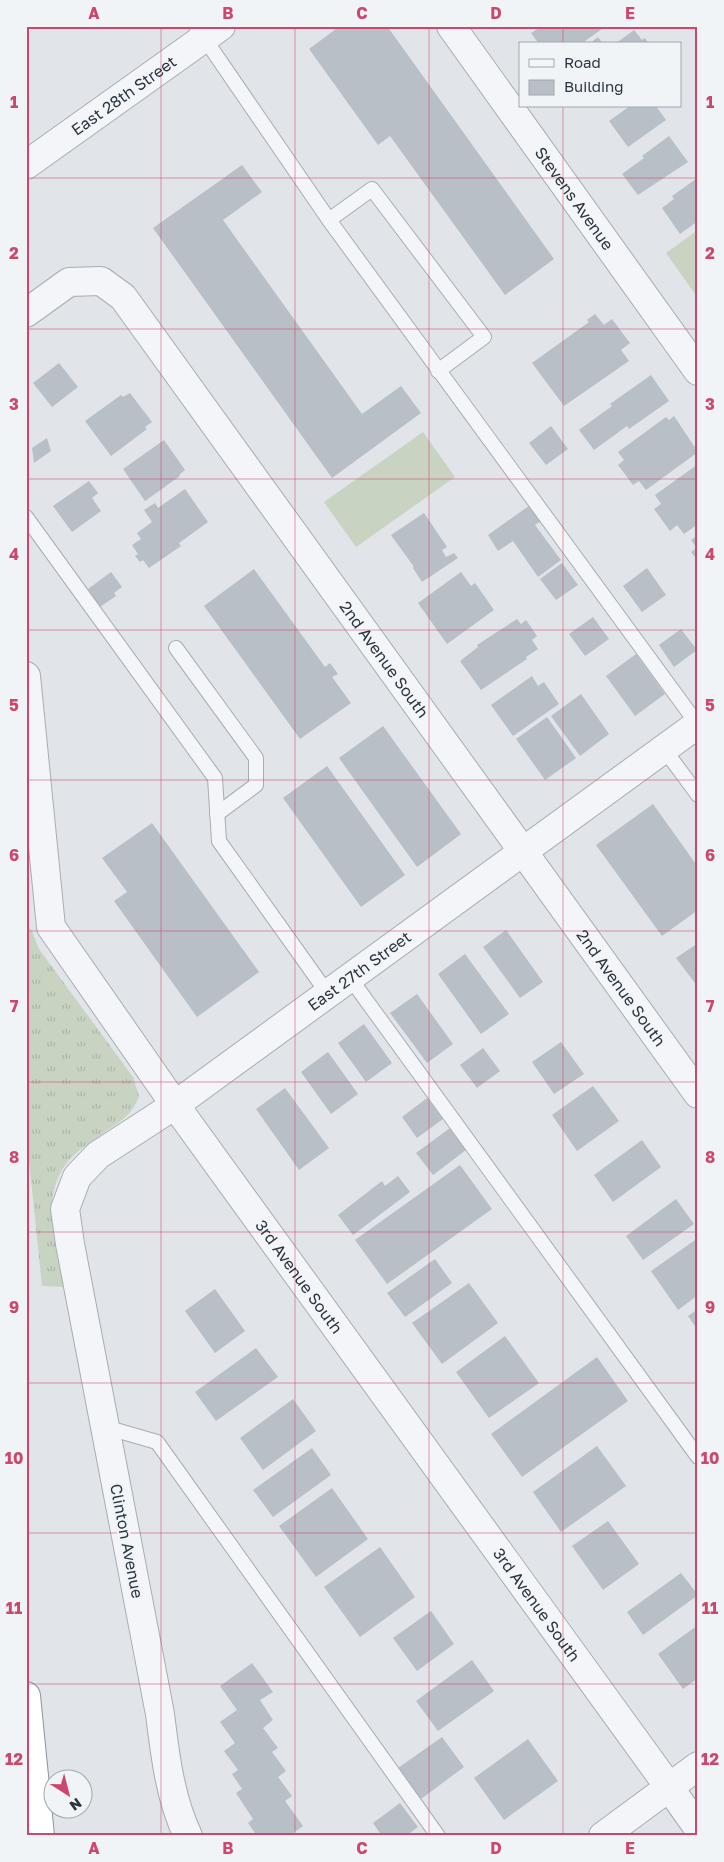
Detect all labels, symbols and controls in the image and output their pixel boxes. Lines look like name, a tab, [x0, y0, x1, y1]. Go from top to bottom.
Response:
text: A	[88, 3, 100, 23]
text: B	[222, 3, 234, 23]
text: C	[356, 3, 368, 23]
text: D	[490, 3, 502, 23]
text: E	[625, 3, 635, 23]
legend	[519, 42, 682, 108]
street label: East 28th Street	[67, 51, 180, 140]
text: Road	[564, 53, 601, 71]
text: Building	[564, 77, 624, 95]
text: 1	[10, 92, 18, 112]
text: 1	[706, 92, 714, 112]
street label: Stevens Avenue	[531, 143, 618, 254]
text: 2	[9, 243, 19, 263]
text: 2	[705, 243, 715, 263]
text: 3	[9, 394, 19, 414]
text: 3	[705, 394, 715, 414]
text: 4	[9, 544, 19, 564]
text: 4	[705, 544, 715, 564]
street label: 2nd Avenue South	[336, 597, 433, 722]
text: 5	[9, 695, 19, 715]
text: 5	[705, 695, 715, 715]
text: 6	[9, 845, 19, 865]
text: 6	[705, 845, 715, 865]
street label: 2nd Avenue South	[572, 925, 670, 1050]
street label: East 27th Street	[304, 926, 415, 1015]
text: 7	[10, 996, 19, 1016]
text: 7	[706, 996, 715, 1016]
text: 8	[9, 1147, 19, 1167]
text: 8	[705, 1147, 715, 1167]
street label: 3rd Avenue South	[251, 1216, 347, 1337]
text: 9	[9, 1297, 19, 1317]
text: 9	[705, 1297, 715, 1317]
text: 10	[5, 1448, 23, 1468]
text: 10	[701, 1448, 719, 1468]
street label: Clinton Avenue	[106, 1482, 148, 1600]
street label: 3rd Avenue South	[489, 1544, 585, 1665]
text: 11	[6, 1598, 22, 1618]
text: 11	[702, 1598, 718, 1618]
text: 12	[5, 1749, 23, 1769]
text: 12	[701, 1749, 719, 1769]
north arrow	[42, 1770, 92, 1820]
text: N	[67, 1795, 85, 1815]
text: A	[88, 1838, 100, 1858]
text: B	[222, 1838, 234, 1858]
text: C	[356, 1838, 368, 1858]
text: D	[490, 1838, 502, 1858]
text: E	[625, 1838, 635, 1858]

